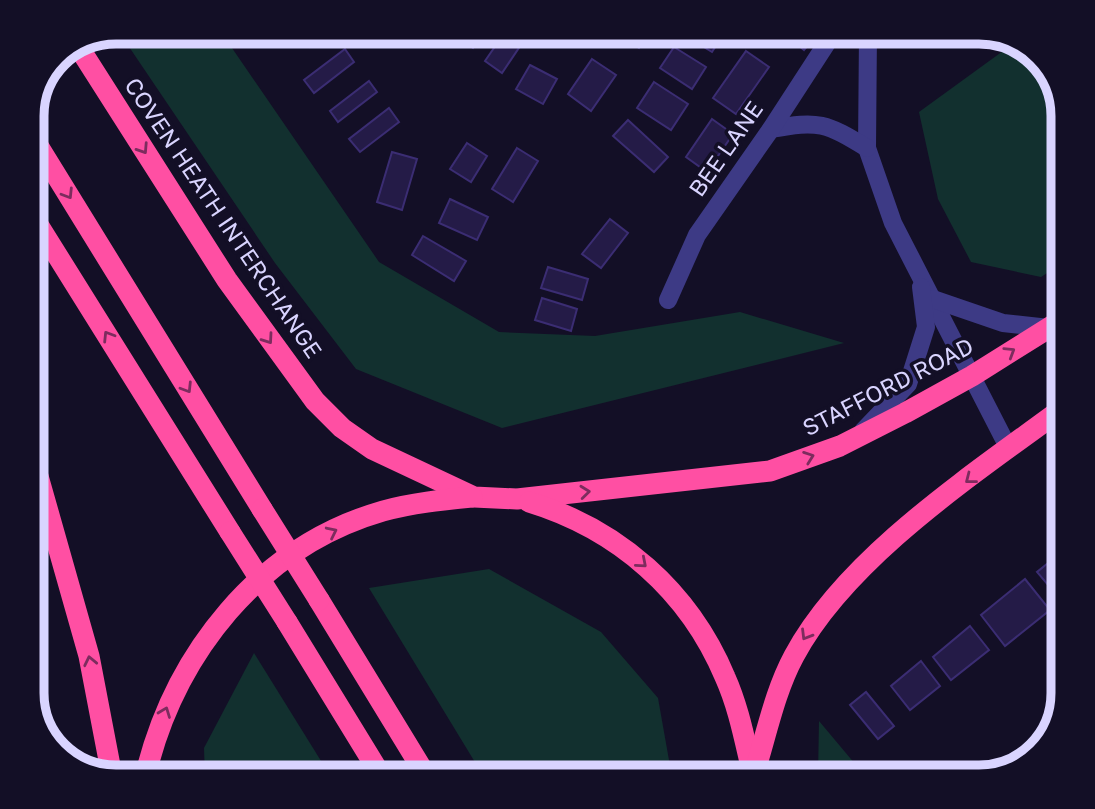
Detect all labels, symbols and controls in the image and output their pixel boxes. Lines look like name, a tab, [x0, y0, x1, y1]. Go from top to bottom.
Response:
street label: COVEN HEATH INTERCHANGE	[119, 72, 328, 363]
street label: BEE LANE	[682, 95, 768, 201]
one-way arrow	[135, 141, 147, 154]
one-way arrow	[59, 187, 72, 200]
one-way arrow	[103, 330, 116, 343]
one-way arrow	[260, 331, 272, 344]
street label: STAFFORD ROAD	[798, 331, 978, 441]
one-way arrow	[1003, 348, 1016, 361]
one-way arrow	[179, 380, 192, 393]
one-way arrow	[802, 451, 814, 465]
one-way arrow	[965, 470, 978, 483]
one-way arrow	[580, 485, 591, 500]
one-way arrow	[325, 526, 337, 540]
one-way arrow	[633, 555, 646, 567]
one-way arrow	[802, 627, 815, 640]
one-way arrow	[84, 655, 98, 667]
one-way arrow	[157, 707, 171, 719]

